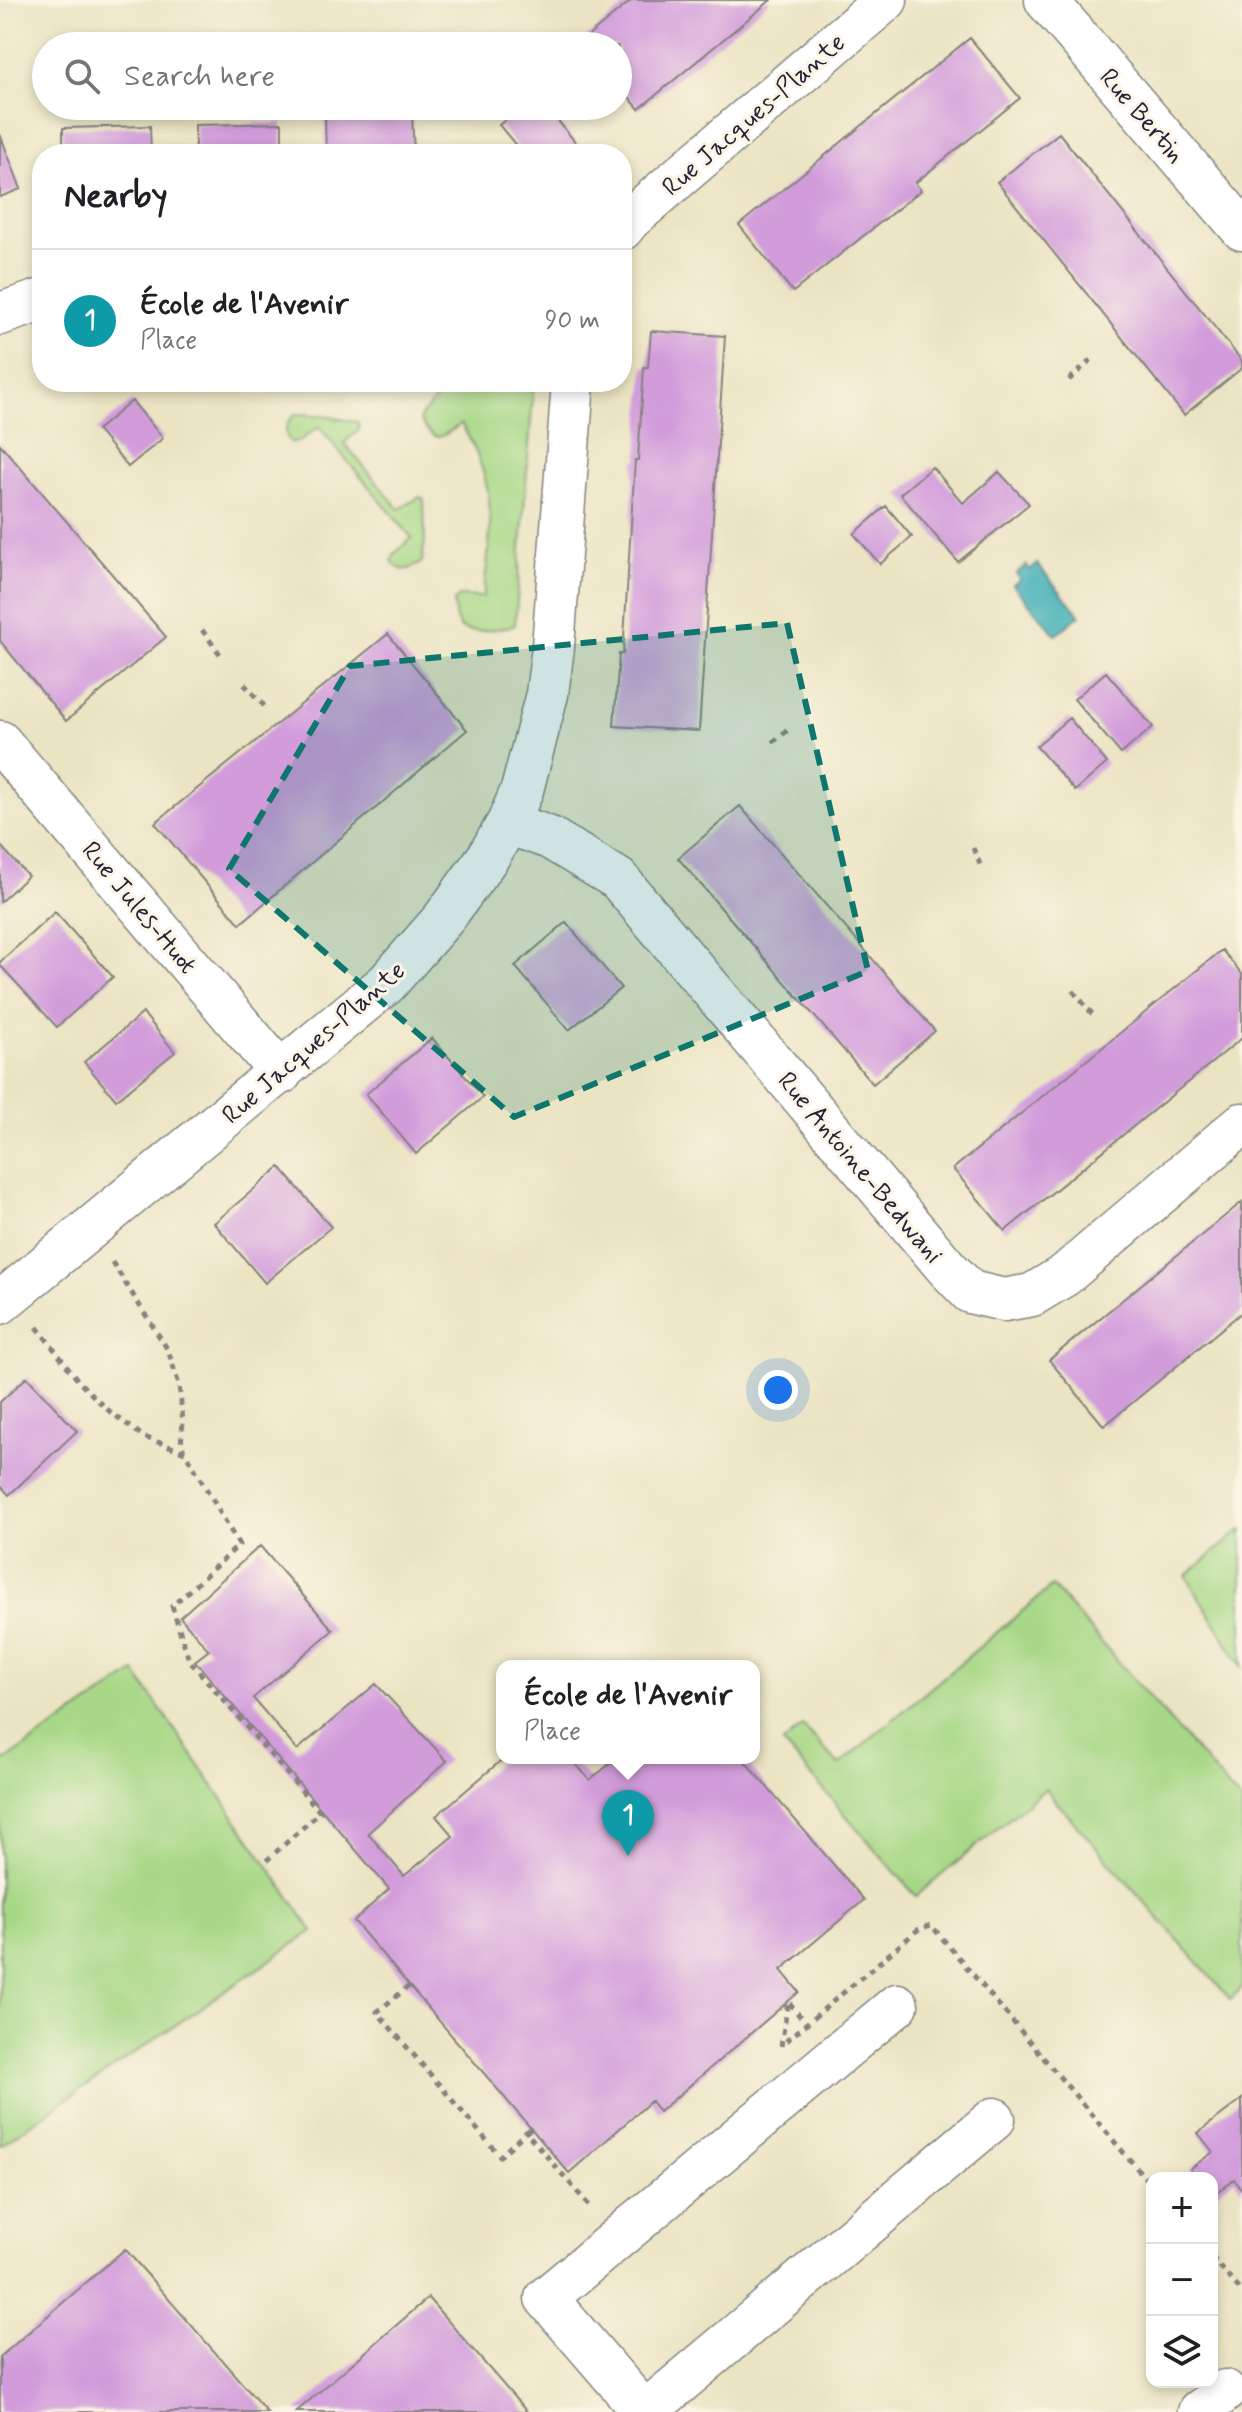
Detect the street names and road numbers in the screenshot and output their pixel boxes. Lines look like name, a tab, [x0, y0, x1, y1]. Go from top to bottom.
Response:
street label: Rue Jacques-Plante	[656, 26, 853, 205]
street label: Rue Bertin	[1091, 62, 1192, 171]
street label: Rue Jules-Huot	[73, 835, 204, 982]
street label: Rue Jacques-Plante	[216, 954, 413, 1133]
street label: Rue Antoine-Bedwani	[769, 1065, 950, 1271]

